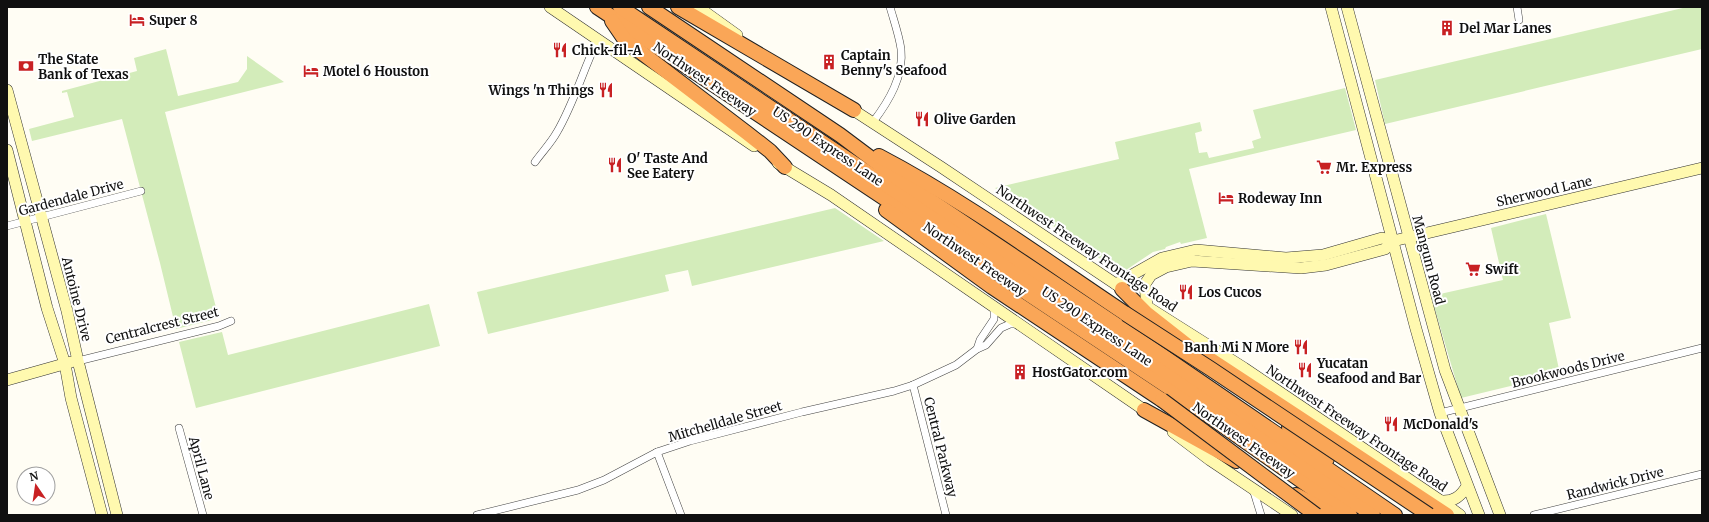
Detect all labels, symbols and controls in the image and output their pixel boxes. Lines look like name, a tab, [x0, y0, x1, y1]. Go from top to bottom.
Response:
hotel icon: Super 8	[128, 11, 146, 29]
place label: Super 8	[149, 12, 198, 29]
building icon: Del Mar Lanes	[1438, 19, 1456, 37]
place label: Del Mar Lanes	[1459, 20, 1552, 37]
street label: Northwest Freeway	[650, 38, 760, 121]
restaurant icon: Chick-fil-A	[551, 41, 569, 59]
place label: Chick-fil-A	[572, 42, 643, 59]
place label: Captain Benny's Seafood	[841, 47, 947, 79]
place label: The State Bank of Texas	[38, 51, 129, 83]
building icon: Captain Benny's Seafood	[820, 53, 838, 71]
bank icon: The State Bank of Texas	[17, 57, 35, 75]
hotel icon: Motel 6 Houston	[302, 62, 320, 80]
place label: Motel 6 Houston	[323, 63, 429, 80]
restaurant icon: Wings 'n Things	[597, 81, 615, 99]
place label: Wings 'n Things	[487, 82, 594, 99]
street label: US 290 Express Lane	[769, 103, 887, 190]
restaurant icon: Olive Garden	[913, 110, 931, 128]
place label: Olive Garden	[934, 111, 1016, 128]
place label: O' Taste And See Eatery	[627, 150, 708, 182]
restaurant icon: O' Taste And See Eatery	[606, 156, 624, 174]
supermarket icon: Mr. Express	[1315, 158, 1333, 176]
place label: Mr. Express	[1336, 159, 1412, 176]
street label: Sherwood Lane	[1495, 172, 1594, 211]
street label: Gardendale Drive	[17, 175, 126, 220]
street label: Northwest Freeway Frontage Road	[993, 181, 1181, 316]
hotel icon: Rodeway Inn	[1217, 189, 1235, 207]
place label: Rodeway Inn	[1238, 190, 1322, 207]
street label: Mangum Road	[1408, 214, 1449, 307]
street label: Northwest Freeway	[920, 218, 1030, 301]
street label: Antoine Drive	[58, 254, 95, 343]
supermarket icon: Swift	[1464, 260, 1482, 278]
place label: Swift	[1485, 261, 1520, 278]
street label: US 290 Express Lane	[1038, 283, 1156, 370]
restaurant icon: Los Cucos	[1177, 283, 1195, 301]
place label: Los Cucos	[1198, 284, 1262, 301]
street label: Centralcrest Street	[104, 303, 220, 348]
restaurant icon: Banh Mi N More	[1292, 338, 1310, 356]
place label: Banh Mi N More	[1184, 339, 1289, 356]
street label: Brookwoods Drive	[1510, 347, 1626, 392]
place label: Yucatan Seafood and Bar	[1316, 355, 1421, 387]
street label: Northwest Freeway Frontage Road	[1263, 361, 1451, 496]
restaurant icon: Yucatan Seafood and Bar	[1296, 361, 1314, 379]
building icon: HostGator.com	[1011, 363, 1029, 381]
place label: HostGator.com	[1032, 364, 1128, 381]
street label: Central Parkway	[920, 395, 961, 499]
street label: Mitchelldale Street	[666, 397, 784, 446]
street label: Northwest Freeway	[1189, 399, 1299, 482]
restaurant icon: McDonald's	[1382, 415, 1400, 433]
place label: McDonald's	[1403, 416, 1479, 433]
street label: April Lane	[185, 434, 218, 502]
street label: Randwick Drive	[1565, 463, 1666, 504]
north arrow	[16, 466, 56, 506]
text: N	[28, 468, 40, 484]

